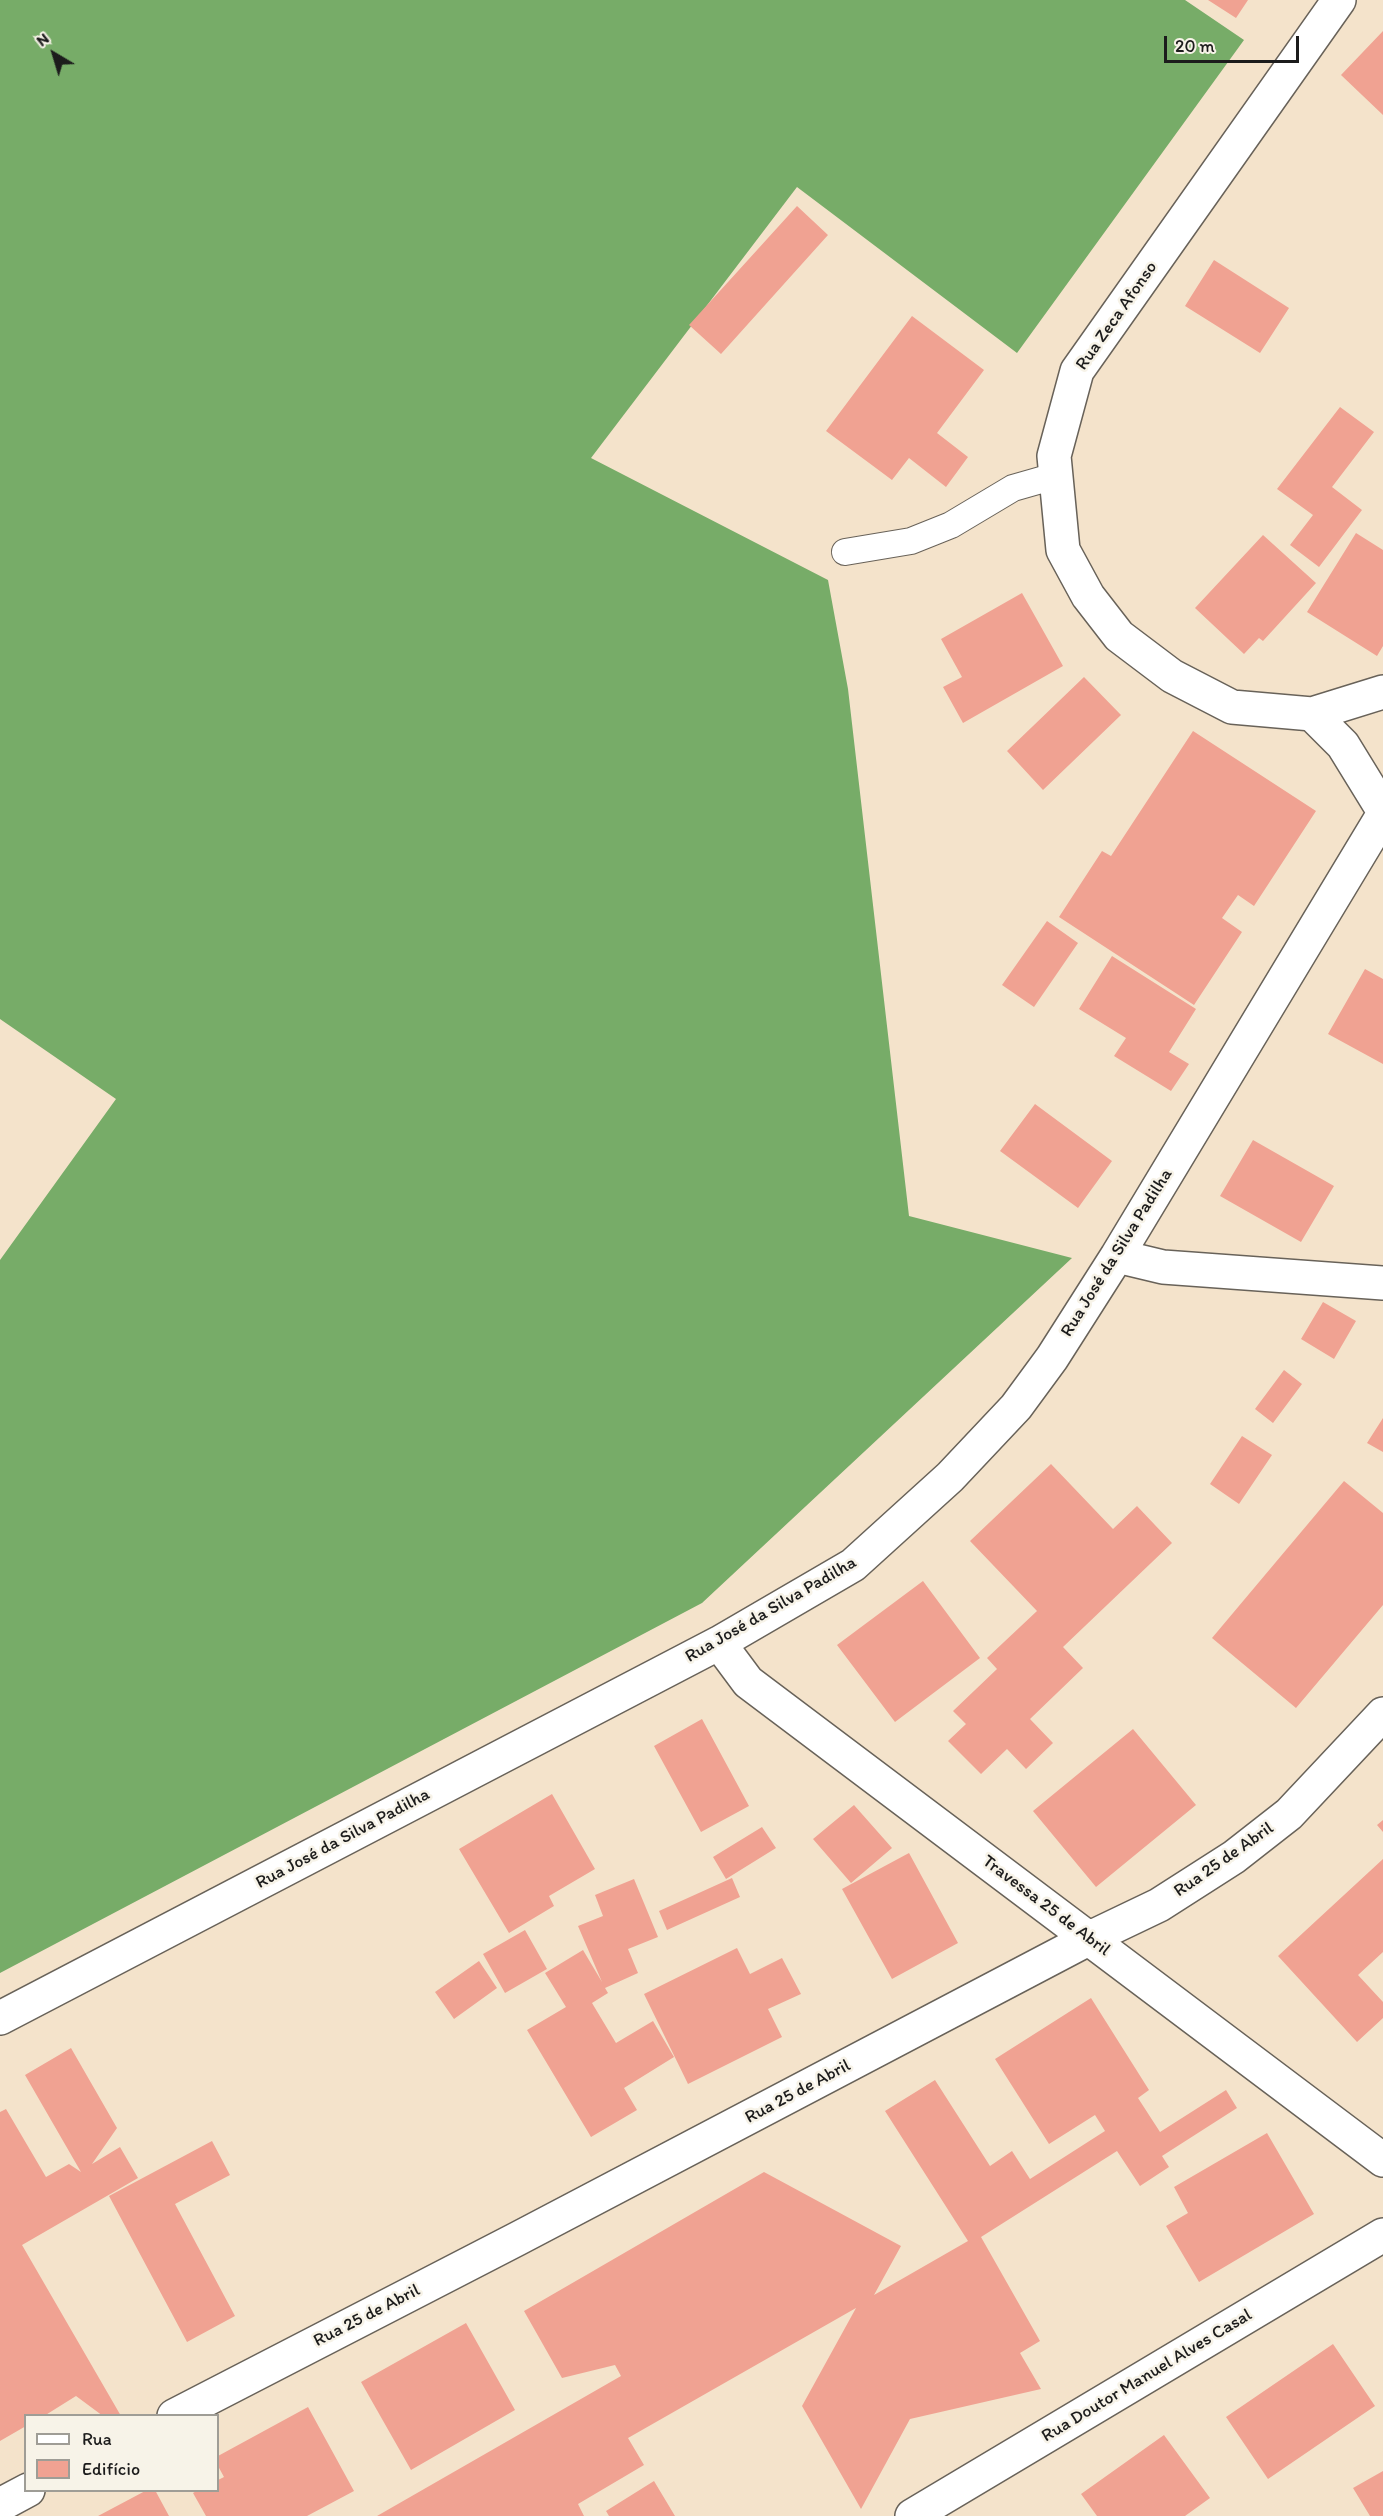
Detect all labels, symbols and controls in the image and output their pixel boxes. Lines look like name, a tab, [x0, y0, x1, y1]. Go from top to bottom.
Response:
north arrow	[24, 24, 84, 84]
scale bar	[1167, 24, 1302, 62]
text: N	[33, 29, 53, 50]
text: 20 m	[1175, 35, 1215, 57]
street label: Rua Zeca Afonso	[1071, 257, 1163, 375]
street label: Rua José da Silva Padilha	[1056, 1165, 1178, 1341]
street label: Rua José da Silva Padilha	[682, 1552, 860, 1668]
street label: Rua José da Silva Padilha	[252, 1784, 434, 1894]
street label: Rua 25 de Abril	[1170, 1818, 1278, 1902]
street label: Travessa 25 de Abril	[978, 1851, 1114, 1961]
street label: Rua 25 de Abril	[741, 2055, 855, 2129]
street label: Rua 25 de Abril	[310, 2280, 424, 2352]
street label: Rua Doutor Manuel Alves Casal	[1038, 2305, 1256, 2447]
legend	[24, 2414, 219, 2492]
text: Rua	[82, 2428, 112, 2450]
text: Edifício	[82, 2458, 140, 2480]

